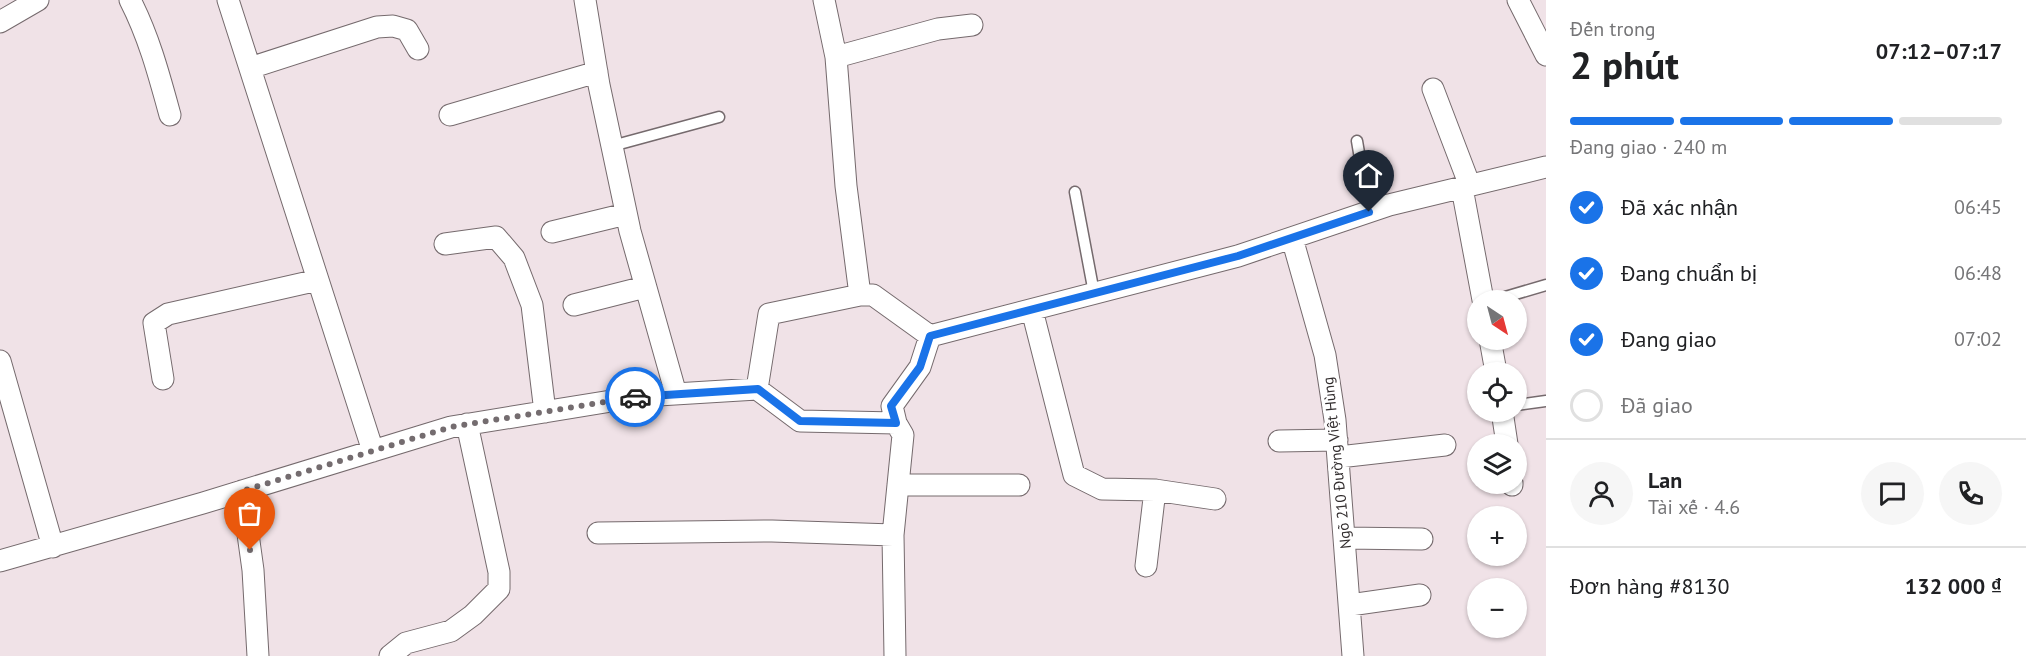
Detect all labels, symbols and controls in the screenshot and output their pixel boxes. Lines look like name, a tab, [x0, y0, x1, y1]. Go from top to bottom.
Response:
text: Đến trong	[1570, 16, 1656, 42]
text: 07:12–07:17	[1876, 37, 2002, 65]
text: 2 phút	[1570, 39, 1679, 90]
text: Đang giao · 240 m	[1570, 134, 1727, 160]
pin	[1343, 150, 1394, 212]
icon: home	[1352, 159, 1385, 192]
icon: check	[1570, 191, 1603, 224]
text: Đã xác nhận	[1621, 193, 1738, 221]
text: 06:45	[1954, 194, 2002, 220]
icon: check	[1570, 257, 1603, 290]
text: Đang chuẩn bị	[1621, 259, 1757, 287]
text: 06:48	[1954, 260, 2002, 286]
north arrow	[1467, 290, 1527, 350]
map controls	[1467, 290, 1527, 638]
icon: check	[1570, 323, 1603, 356]
text: Đang giao	[1621, 325, 1717, 353]
text: 07:02	[1954, 326, 2002, 352]
button: locate	[1467, 362, 1527, 422]
courier	[605, 367, 665, 427]
street label: Ngõ 210 Đường Việt Hùng	[1318, 376, 1355, 550]
icon: car	[619, 381, 652, 414]
text: Đã giao	[1621, 391, 1693, 419]
button: layers	[1467, 434, 1527, 494]
button: person	[1570, 462, 1633, 525]
button: chat	[1861, 462, 1924, 525]
button: phone	[1939, 462, 2002, 525]
text: Lan	[1648, 466, 1682, 494]
pin	[224, 488, 275, 550]
text: Tài xế · 4.6	[1648, 494, 1740, 520]
icon: bag	[233, 497, 266, 530]
button: +	[1467, 506, 1527, 566]
text: Đơn hàng #8130	[1570, 572, 1729, 600]
text: 132 000 ₫	[1905, 572, 2002, 600]
button: −	[1467, 578, 1527, 638]

